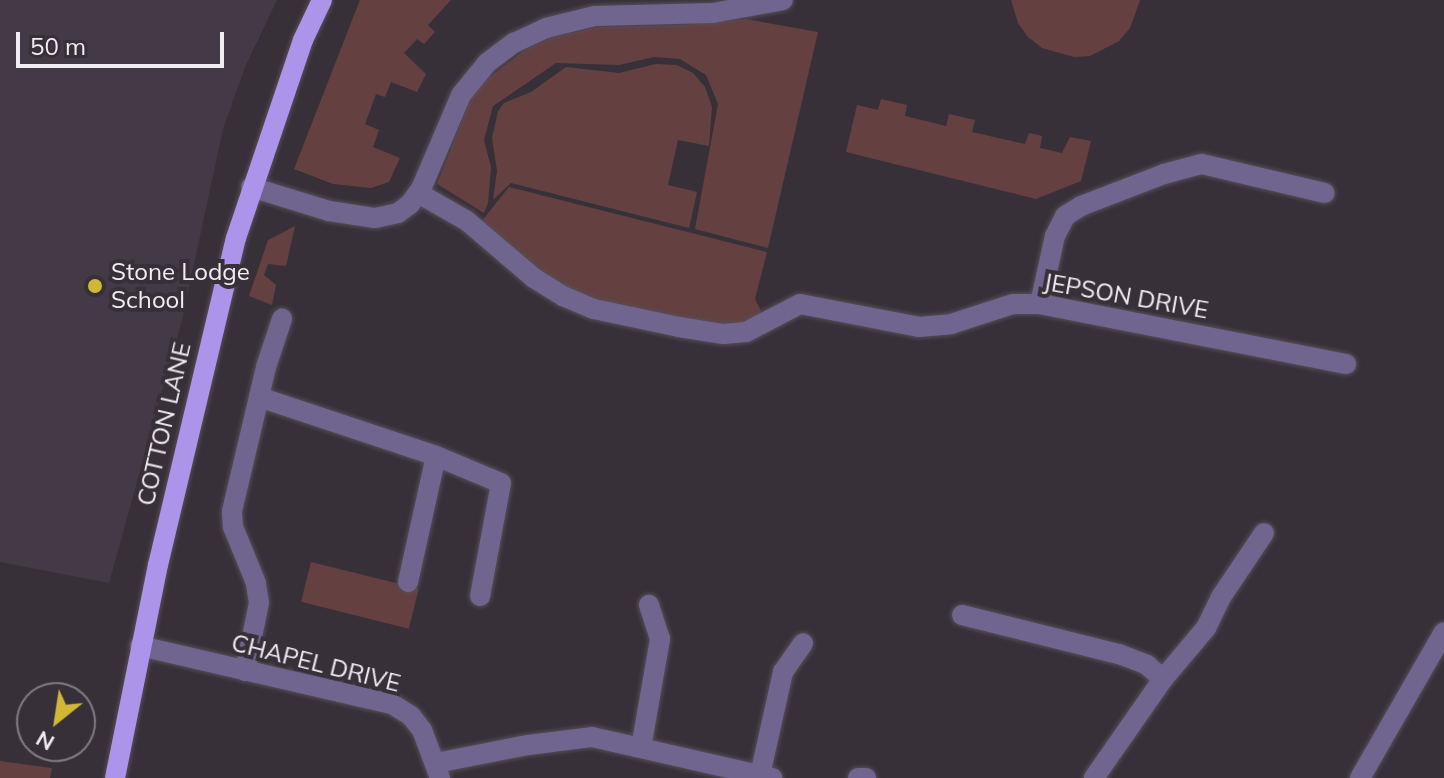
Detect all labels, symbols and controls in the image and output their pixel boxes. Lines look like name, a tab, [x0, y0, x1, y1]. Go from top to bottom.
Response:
scale bar	[20, 16, 228, 66]
text: 50 m	[30, 31, 86, 61]
place label: Stone Lodge School	[111, 258, 250, 314]
street label: JEPSON DRIVE	[1041, 267, 1211, 325]
marker: Stone Lodge School	[86, 277, 104, 295]
street label: COTTON LANE	[131, 340, 197, 508]
street label: CHAPEL DRIVE	[229, 628, 403, 698]
north arrow	[16, 682, 96, 762]
text: N	[31, 725, 59, 757]

